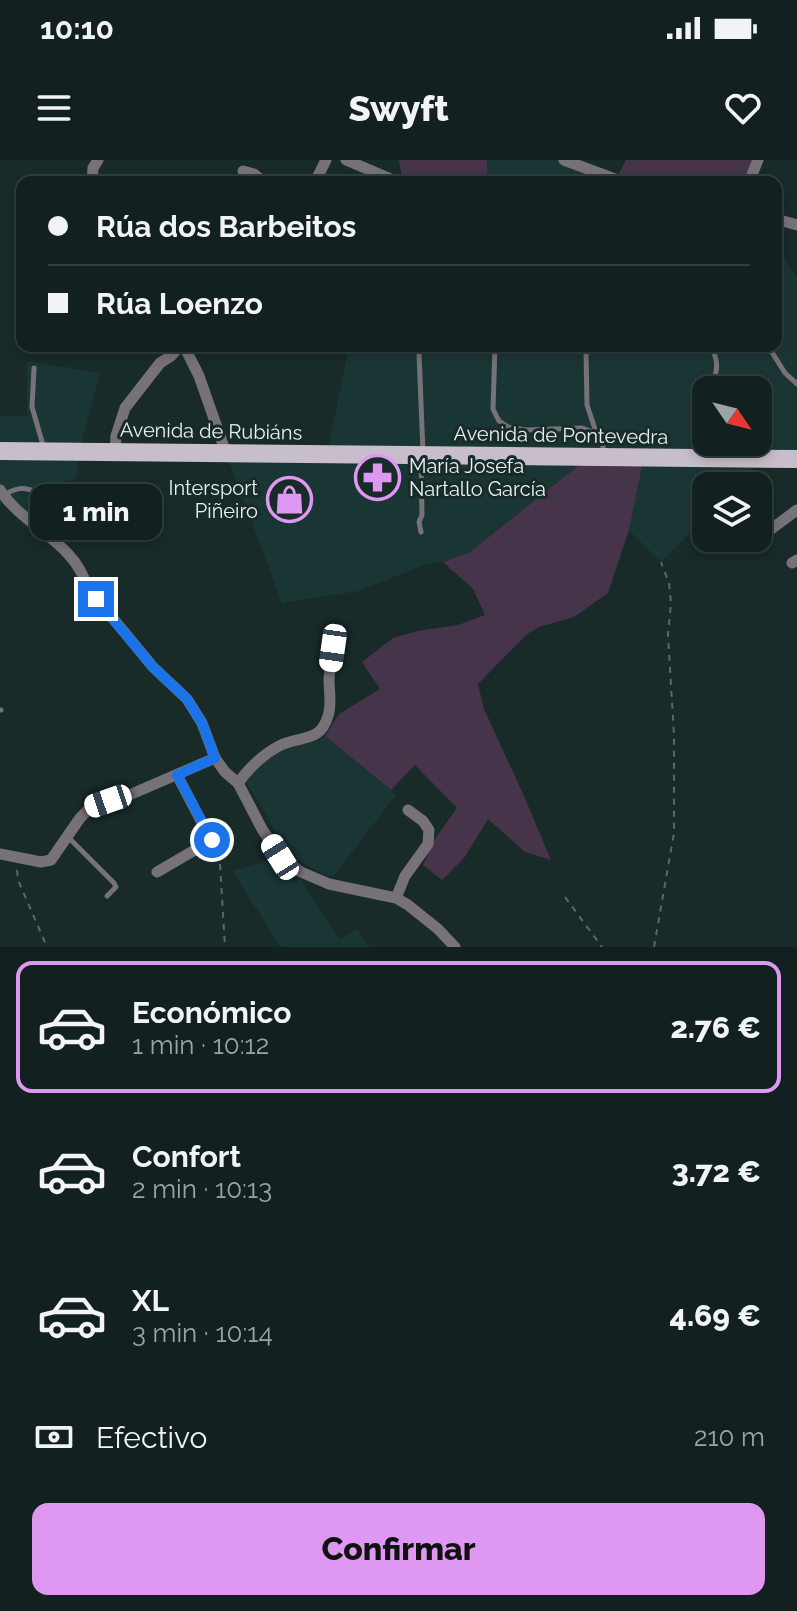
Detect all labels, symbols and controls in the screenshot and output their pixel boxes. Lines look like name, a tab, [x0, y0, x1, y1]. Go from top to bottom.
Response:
text: 10:10	[40, 11, 114, 46]
icon: menu	[32, 86, 76, 130]
icon: heart	[721, 86, 765, 130]
text: Swyft	[348, 87, 449, 129]
text: Rúa dos Barbeitos	[96, 209, 356, 244]
text: Rúa Loenzo	[96, 286, 263, 321]
north arrow	[692, 376, 772, 456]
map controls	[692, 376, 772, 552]
street label: Avenida de Rubiáns	[120, 417, 302, 445]
street label: Avenida de Pontevedra	[453, 421, 669, 449]
pharmacy icon: María Josefa Nartallo García	[354, 454, 402, 502]
place label: María Josefa Nartallo García	[409, 454, 546, 501]
button: layers	[692, 472, 772, 552]
shop icon: Intersport Piñeiro	[265, 475, 313, 523]
place label: Intersport Piñeiro	[169, 476, 258, 523]
callout: 1 min	[30, 483, 162, 539]
text: 1 min	[63, 497, 129, 527]
route end	[78, 581, 114, 617]
car	[318, 623, 348, 673]
car	[81, 782, 135, 820]
route start	[194, 822, 230, 858]
car	[257, 830, 303, 884]
icon: car	[36, 991, 108, 1063]
text: Económico	[132, 995, 292, 1030]
text: 2.76 €	[670, 1010, 761, 1045]
text: 1 min · 10:12	[132, 1030, 269, 1060]
icon: car	[36, 1135, 108, 1207]
text: Confort	[132, 1139, 241, 1174]
text: 3.72 €	[672, 1154, 761, 1189]
text: 2 min · 10:13	[132, 1174, 272, 1204]
icon: car	[36, 1279, 108, 1351]
text: XL	[132, 1283, 169, 1318]
text: 4.69 €	[670, 1298, 761, 1333]
text: 3 min · 10:14	[132, 1318, 273, 1348]
icon: cash	[32, 1415, 76, 1459]
text: Efectivo	[96, 1420, 207, 1455]
text: 210 m	[694, 1422, 765, 1452]
button: Confirmar	[32, 1503, 765, 1595]

